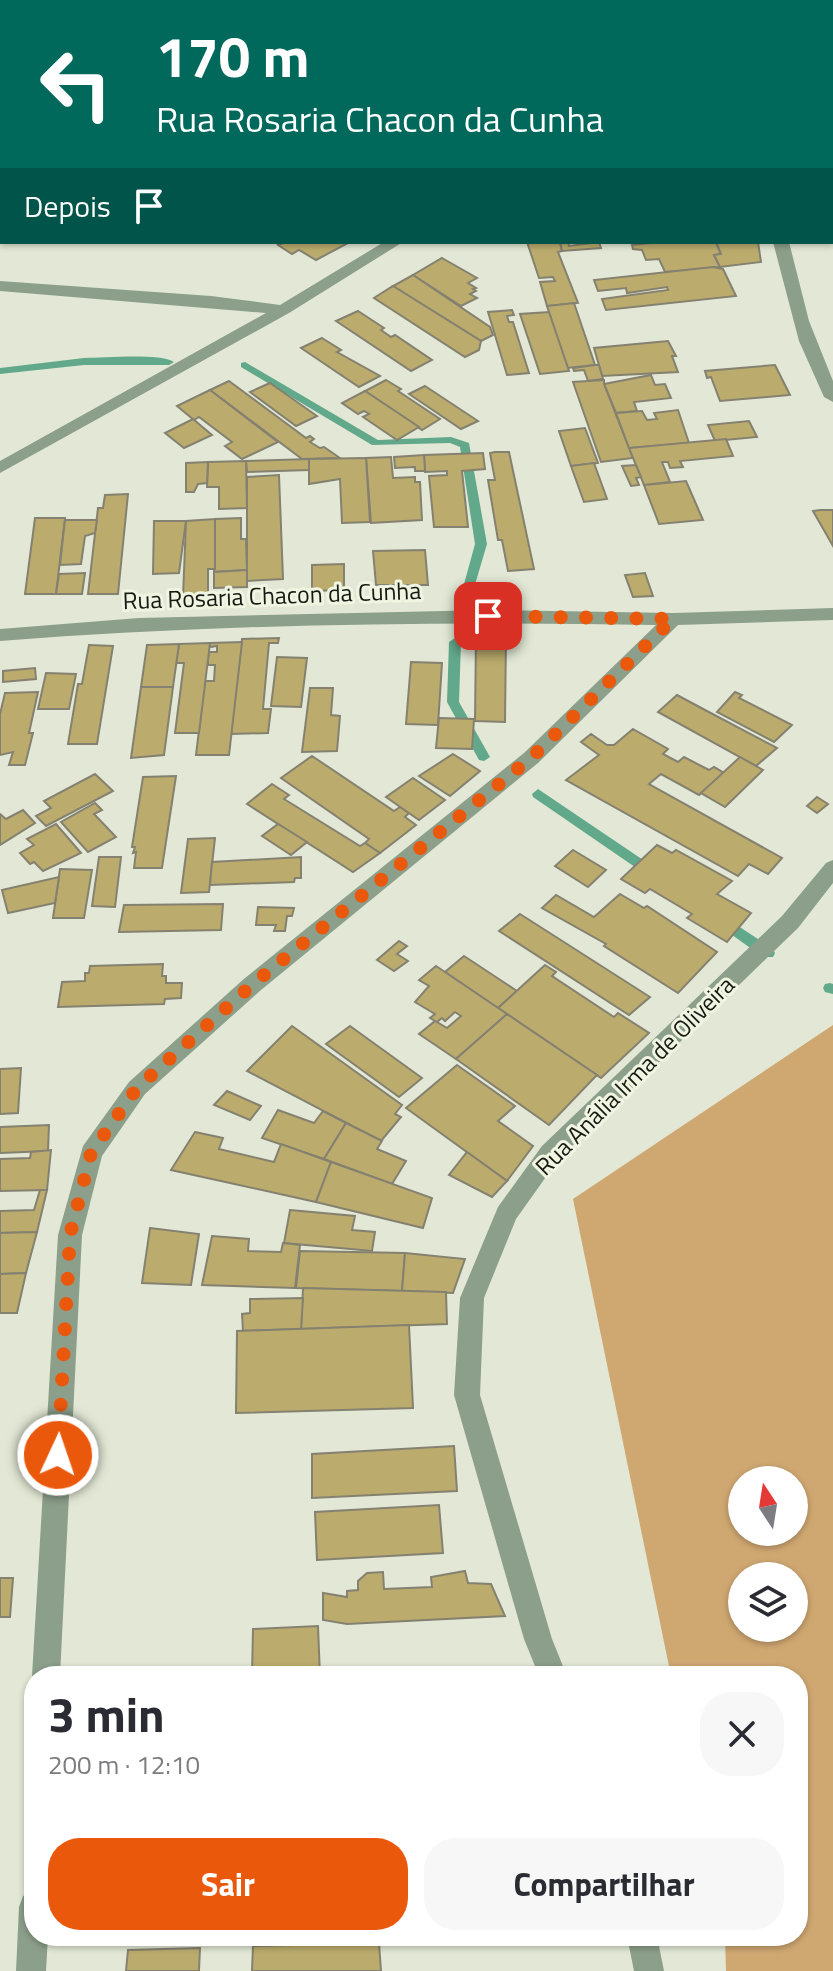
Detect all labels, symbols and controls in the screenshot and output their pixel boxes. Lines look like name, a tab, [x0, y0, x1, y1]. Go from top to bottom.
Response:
text: 170 m	[156, 14, 309, 99]
icon: left	[24, 32, 128, 136]
text: Rua Rosaria Chacon da Cunha	[156, 91, 604, 146]
text: Depois	[24, 183, 111, 229]
icon: arrive	[127, 184, 171, 228]
street label: Rua Rosaria Chacon da Cunha	[122, 572, 422, 618]
pin	[454, 582, 522, 650]
icon: arrive	[466, 594, 510, 638]
street label: Rua Anália Irma de Oliveira	[526, 967, 742, 1183]
position arrow	[16, 1413, 100, 1497]
north arrow	[728, 1466, 808, 1546]
map controls	[728, 1466, 808, 1642]
button: layers	[728, 1562, 808, 1642]
text: 3 min	[48, 1678, 165, 1751]
button: close	[700, 1692, 784, 1776]
text: 200 m · 12:10	[48, 1745, 200, 1784]
button: Sair	[48, 1838, 408, 1930]
button: Compartilhar	[424, 1838, 784, 1930]

